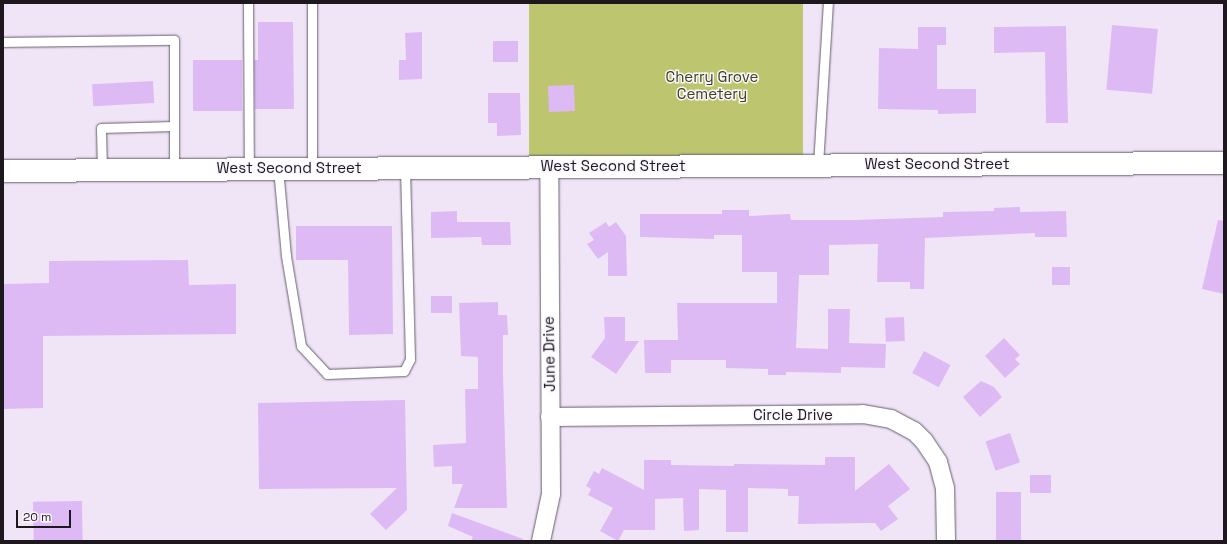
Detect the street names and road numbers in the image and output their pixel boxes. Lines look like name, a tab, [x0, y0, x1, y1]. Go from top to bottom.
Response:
street label: West Second Street	[864, 155, 1010, 173]
street label: West Second Street	[540, 157, 686, 175]
street label: West Second Street	[216, 159, 362, 177]
street label: June Drive	[539, 316, 559, 392]
street label: Circle Drive	[753, 406, 833, 424]

